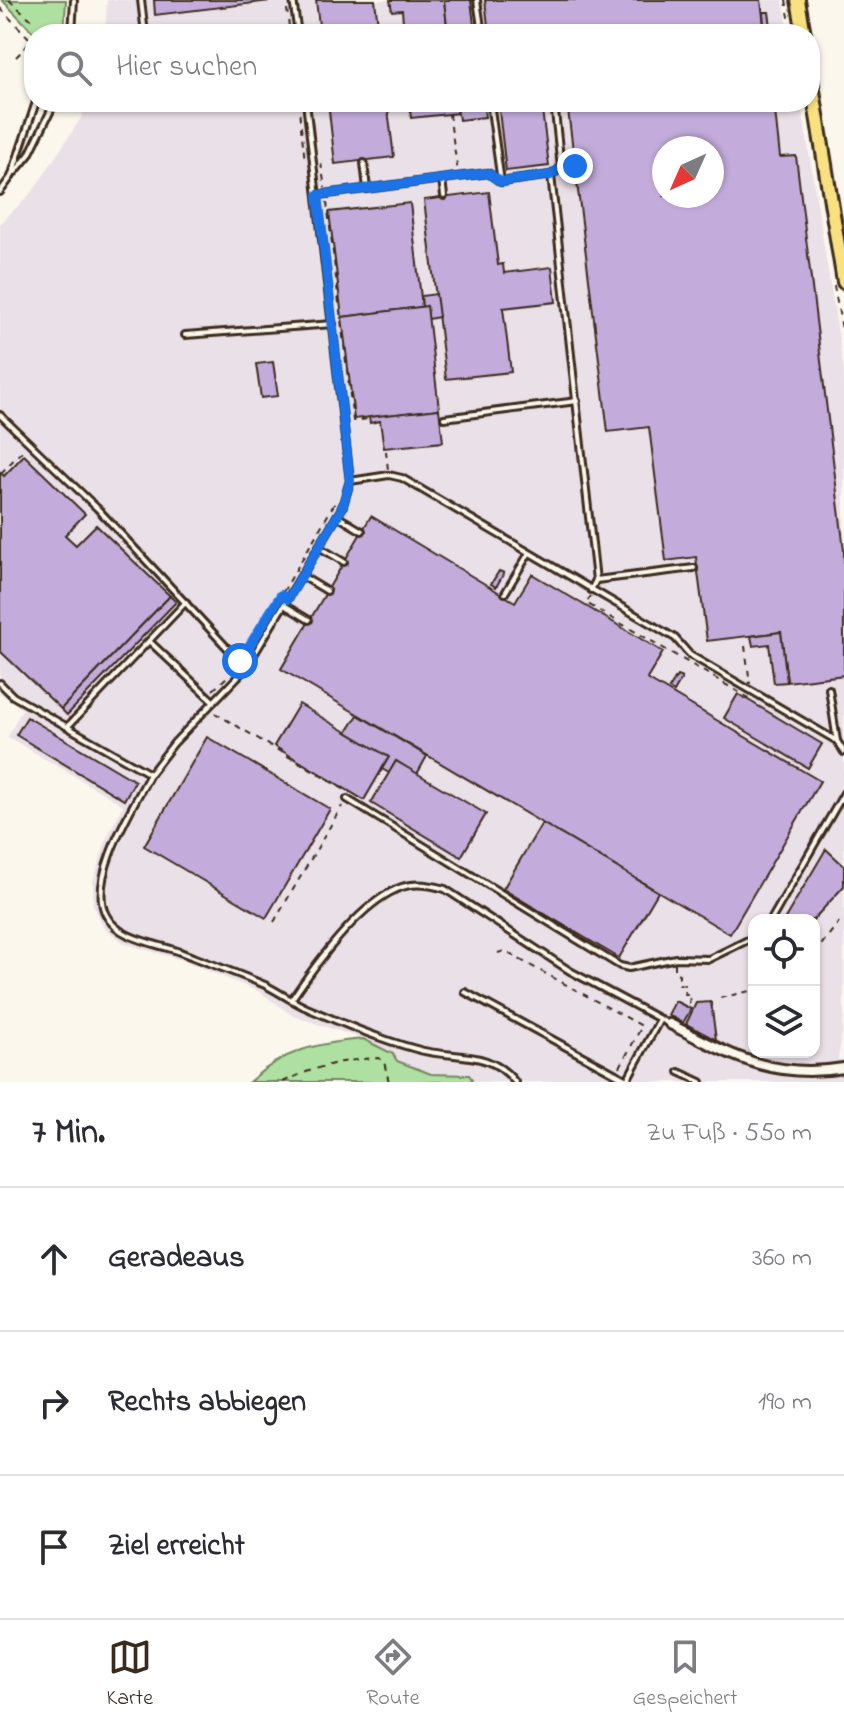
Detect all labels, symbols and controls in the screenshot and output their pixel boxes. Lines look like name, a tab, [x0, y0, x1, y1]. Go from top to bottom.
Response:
search box	[24, 24, 820, 112]
icon: search	[52, 46, 96, 90]
text: Hier suchen	[116, 46, 257, 90]
north arrow	[652, 136, 724, 208]
route end	[557, 148, 593, 184]
route start	[222, 643, 258, 679]
map controls	[748, 914, 820, 1058]
button: locate	[748, 914, 820, 986]
button: layers	[748, 986, 820, 1058]
text: 7 Min.	[32, 1109, 105, 1159]
text: Zu Fuß · 550 m	[646, 1115, 812, 1153]
icon: ahead	[32, 1237, 76, 1281]
text: Geradeaus	[108, 1237, 245, 1281]
text: 360 m	[752, 1240, 812, 1278]
icon: right	[32, 1381, 76, 1425]
text: Rechts abbiegen	[108, 1381, 306, 1425]
text: 190 m	[758, 1384, 812, 1422]
icon: arrive	[32, 1525, 76, 1569]
text: Ziel erreicht	[108, 1525, 245, 1569]
tab: Karte	[107, 1635, 153, 1715]
tab: Route	[366, 1635, 420, 1715]
tab: Gespeichert	[633, 1635, 737, 1715]

